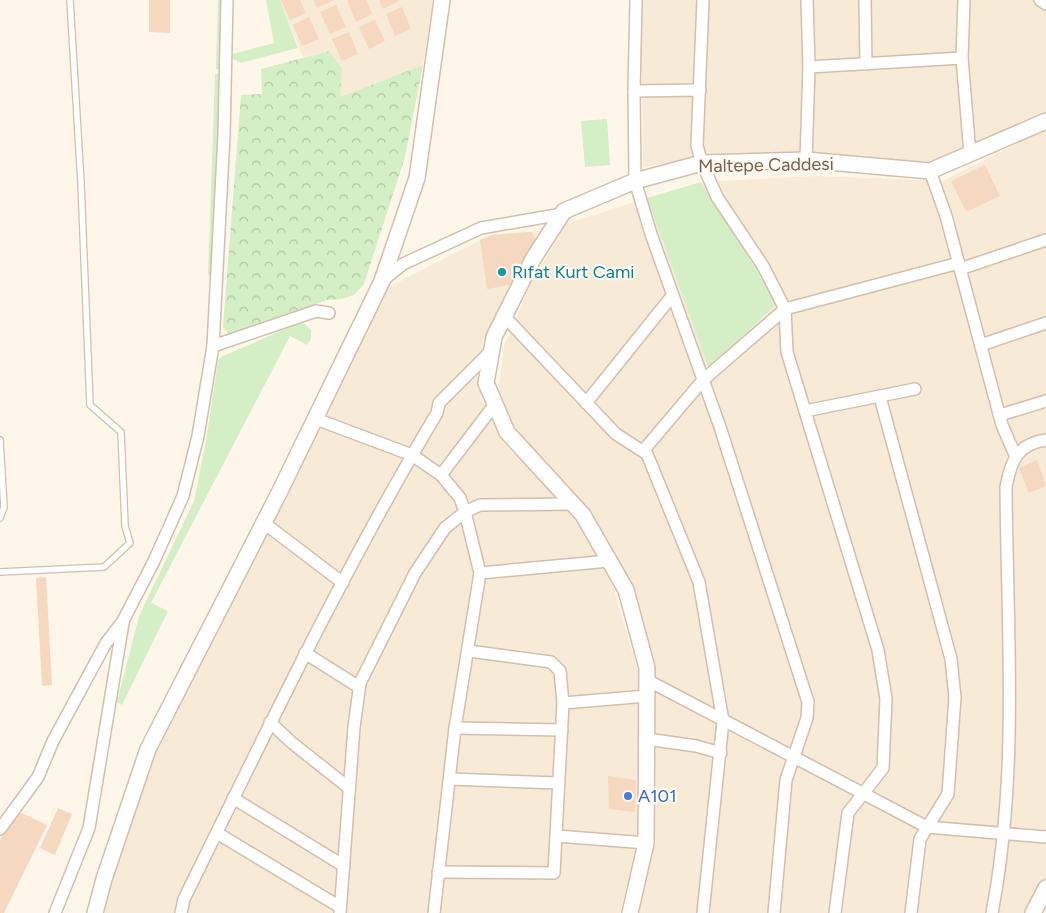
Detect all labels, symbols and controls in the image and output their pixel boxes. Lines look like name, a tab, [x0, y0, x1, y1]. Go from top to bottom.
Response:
street label: Maltepe Caddesi	[698, 153, 834, 177]
place label: Rıfat Kurt Cami	[512, 261, 634, 283]
marker: Rıfat Kurt Cami	[496, 266, 508, 278]
place label: A101	[638, 785, 677, 807]
marker: A101	[622, 790, 634, 802]

